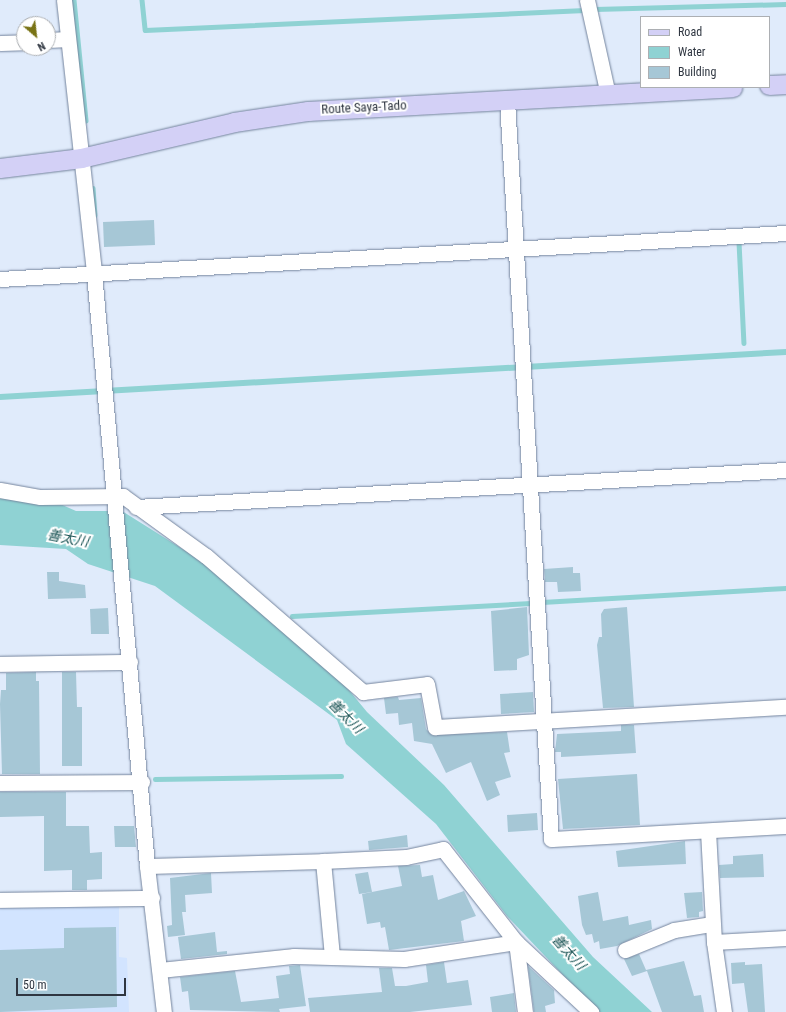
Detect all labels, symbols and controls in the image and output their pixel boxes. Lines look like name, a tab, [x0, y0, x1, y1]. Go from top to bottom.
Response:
north arrow	[16, 16, 56, 56]
legend	[640, 16, 770, 88]
text: Road	[678, 25, 702, 39]
text: N	[35, 39, 47, 53]
text: Water	[678, 45, 706, 59]
text: Building	[678, 65, 716, 79]
street label: Route Saya-Tado	[321, 98, 407, 118]
water label: 善太川	[46, 526, 90, 550]
water label: 善太川	[325, 695, 367, 737]
water label: 善太川	[549, 931, 589, 973]
scale bar	[18, 970, 128, 996]
text: 50 m	[23, 978, 47, 992]

